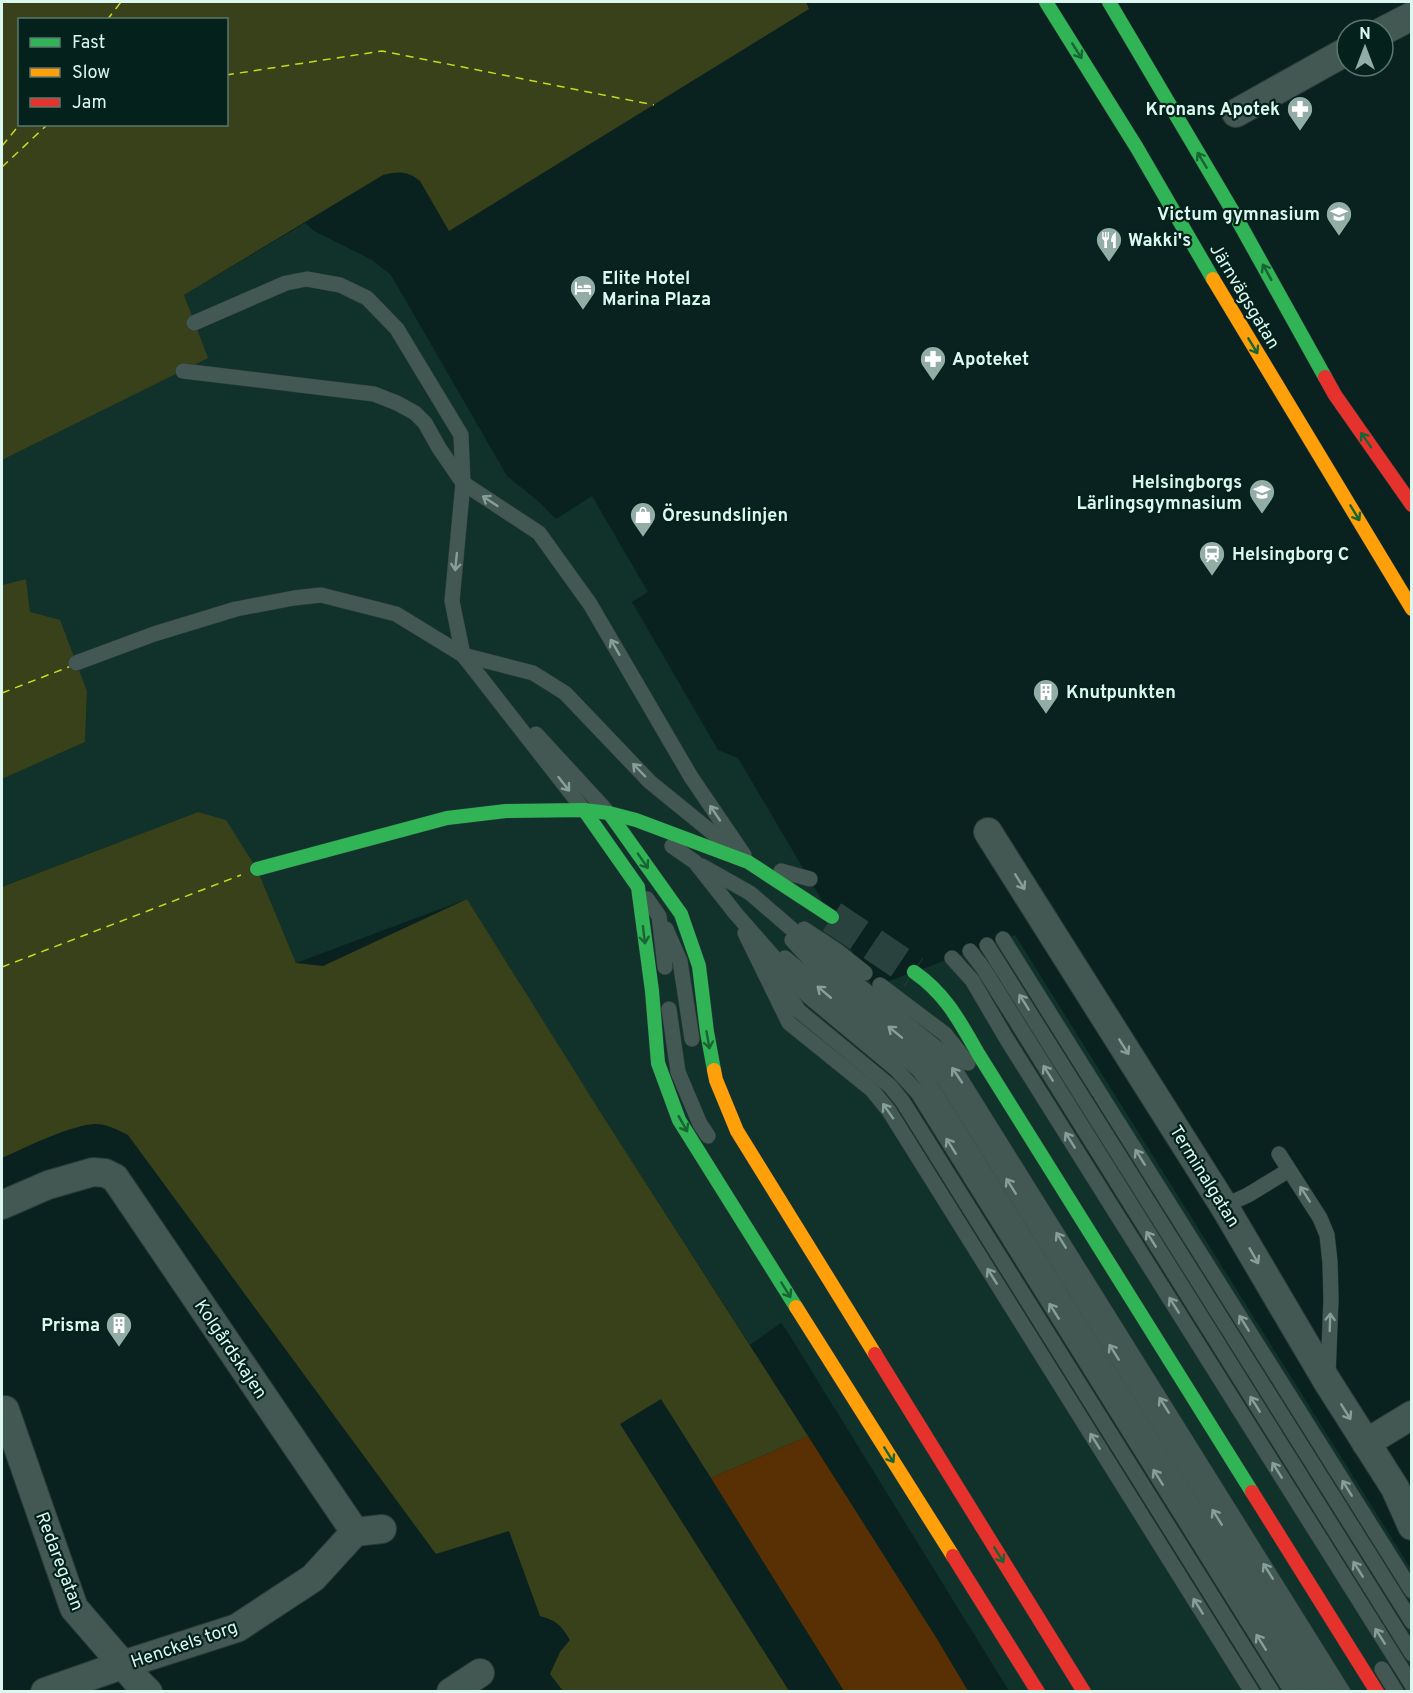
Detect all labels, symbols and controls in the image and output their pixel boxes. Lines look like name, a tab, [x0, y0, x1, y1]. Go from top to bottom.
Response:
legend	[18, 18, 228, 126]
north arrow	[1335, 18, 1395, 78]
text: N	[1359, 25, 1371, 45]
text: Fast	[72, 32, 105, 55]
one-way arrow	[1071, 42, 1083, 59]
text: Slow	[72, 62, 110, 85]
text: Jam	[72, 92, 107, 115]
pharmacy icon: Kronans Apotek	[1285, 94, 1315, 132]
place label: Kronans Apotek	[1146, 99, 1280, 122]
one-way arrow	[1196, 152, 1208, 169]
school or university icon: Victum gymnasium	[1324, 199, 1354, 237]
place label: Victum gymnasium	[1157, 204, 1320, 227]
restaurant icon: Wakki's	[1094, 225, 1124, 263]
place label: Wakki's	[1128, 230, 1191, 253]
street label: Järnvägsgatan	[1203, 240, 1284, 354]
one-way arrow	[1260, 264, 1272, 281]
place label: Elite Hotel Marina Plaza	[602, 268, 711, 312]
hotel icon: Elite Hotel Marina Plaza	[568, 273, 598, 311]
one-way arrow	[1248, 337, 1260, 354]
pharmacy icon: Apoteket	[918, 344, 948, 382]
place label: Apoteket	[952, 349, 1029, 372]
one-way arrow	[1360, 433, 1372, 449]
place label: Helsingborgs Lärlingsgymnasium	[1077, 472, 1242, 516]
school or university icon: Helsingborgs Lärlingsgymnasium	[1247, 477, 1277, 515]
one-way arrow	[482, 495, 499, 507]
shop icon: Öresundslinjen	[628, 500, 658, 538]
place label: Öresundslinjen	[662, 503, 788, 528]
one-way arrow	[1349, 504, 1361, 521]
station icon: Helsingborg C	[1197, 539, 1227, 577]
place label: Helsingborg C	[1232, 544, 1349, 567]
one-way arrow	[450, 552, 461, 572]
one-way arrow	[609, 638, 620, 656]
building icon: Knutpunkten	[1031, 677, 1061, 715]
place label: Knutpunkten	[1066, 682, 1176, 705]
one-way arrow	[632, 763, 646, 778]
one-way arrow	[557, 776, 570, 792]
one-way arrow	[709, 805, 722, 822]
one-way arrow	[637, 852, 649, 869]
one-way arrow	[1014, 873, 1026, 890]
one-way arrow	[639, 924, 650, 944]
one-way arrow	[817, 985, 832, 999]
one-way arrow	[1018, 995, 1030, 1011]
one-way arrow	[888, 1025, 903, 1039]
one-way arrow	[703, 1030, 714, 1050]
one-way arrow	[1117, 1038, 1130, 1055]
one-way arrow	[1041, 1065, 1053, 1082]
one-way arrow	[951, 1067, 963, 1084]
one-way arrow	[882, 1103, 894, 1119]
one-way arrow	[677, 1115, 689, 1132]
street label: Terminalgatan	[1163, 1122, 1244, 1232]
one-way arrow	[1064, 1132, 1076, 1149]
one-way arrow	[944, 1138, 956, 1155]
one-way arrow	[1134, 1149, 1146, 1166]
one-way arrow	[1004, 1178, 1017, 1195]
one-way arrow	[1298, 1186, 1310, 1203]
one-way arrow	[1145, 1231, 1157, 1248]
one-way arrow	[1055, 1232, 1067, 1249]
one-way arrow	[1248, 1247, 1260, 1264]
one-way arrow	[985, 1268, 997, 1285]
one-way arrow	[780, 1281, 792, 1298]
street label: Kolgårdskajen	[188, 1296, 271, 1404]
one-way arrow	[1167, 1297, 1179, 1314]
one-way arrow	[1048, 1303, 1060, 1320]
building icon: Prisma	[104, 1310, 134, 1348]
one-way arrow	[1324, 1313, 1335, 1333]
one-way arrow	[1237, 1314, 1250, 1331]
place label: Prisma	[41, 1315, 100, 1338]
one-way arrow	[1108, 1344, 1120, 1361]
one-way arrow	[1248, 1396, 1260, 1413]
one-way arrow	[1158, 1397, 1170, 1414]
one-way arrow	[1341, 1403, 1353, 1420]
one-way arrow	[1089, 1433, 1101, 1450]
one-way arrow	[884, 1446, 896, 1463]
one-way arrow	[1271, 1463, 1283, 1479]
one-way arrow	[1151, 1468, 1164, 1485]
one-way arrow	[1341, 1480, 1353, 1497]
street label: Redaregatan	[29, 1509, 88, 1614]
one-way arrow	[1211, 1509, 1223, 1526]
one-way arrow	[994, 1546, 1006, 1563]
one-way arrow	[1352, 1561, 1364, 1578]
one-way arrow	[1261, 1563, 1273, 1580]
one-way arrow	[1192, 1598, 1204, 1615]
street label: Henckels torg	[128, 1616, 241, 1674]
one-way arrow	[1374, 1628, 1386, 1645]
one-way arrow	[1255, 1634, 1267, 1651]

